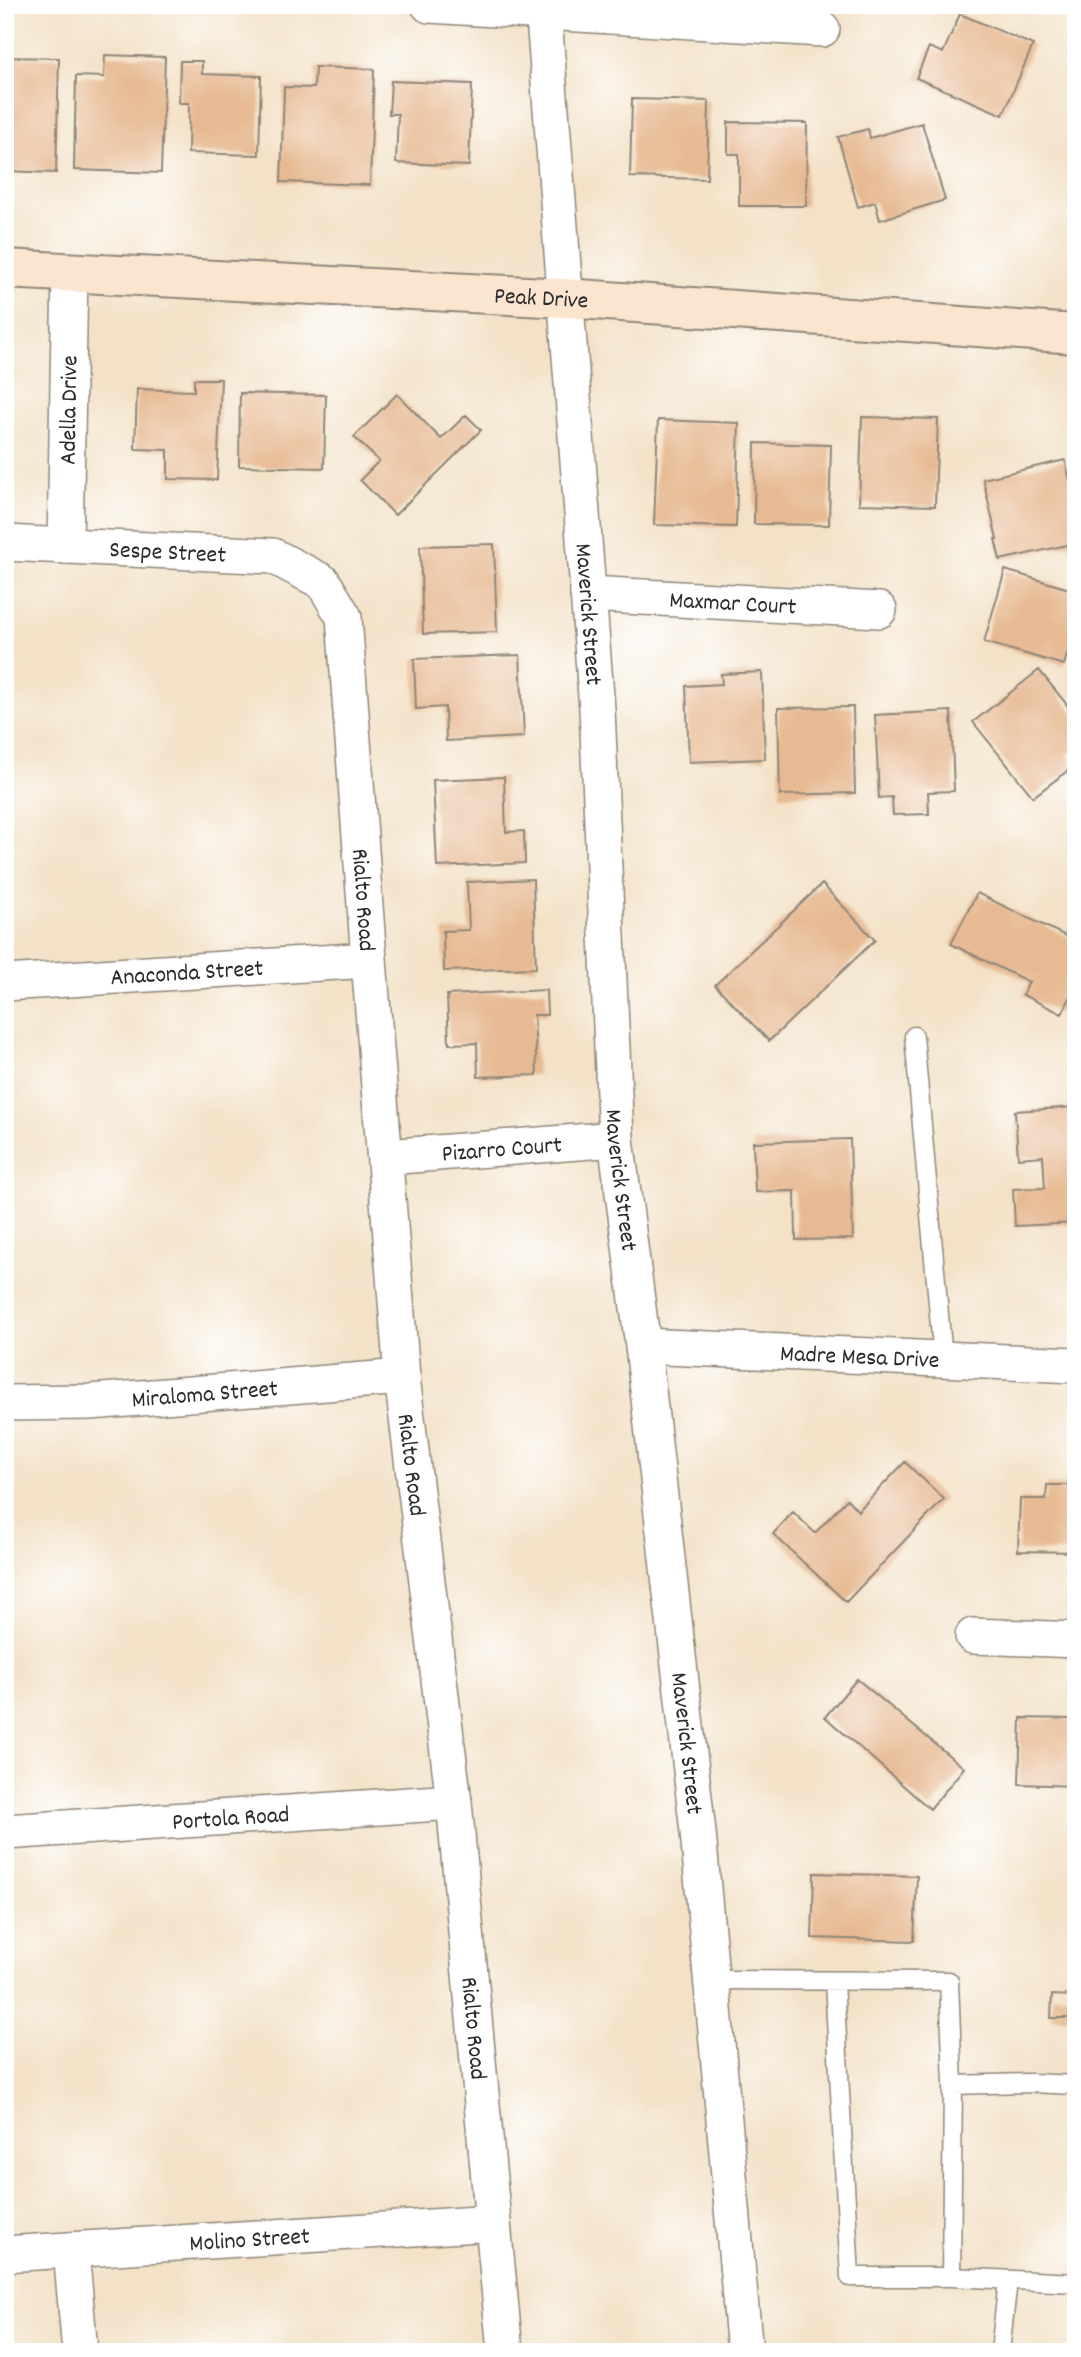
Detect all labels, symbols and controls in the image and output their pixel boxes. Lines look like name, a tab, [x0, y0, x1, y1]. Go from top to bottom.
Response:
street label: Peak Drive	[493, 280, 589, 320]
street label: Adella Drive	[52, 355, 88, 465]
street label: Sespe Street	[109, 534, 227, 574]
street label: Maverick Street	[564, 542, 609, 687]
street label: Maxmar Court	[668, 584, 797, 625]
street label: Rialto Road	[341, 847, 382, 953]
street label: Anaconda Street	[109, 953, 265, 996]
street label: Maverick Street	[595, 1109, 644, 1254]
street label: Pizarro Court	[441, 1129, 563, 1173]
street label: Madre Mesa Drive	[779, 1338, 940, 1379]
street label: Miraloma Street	[130, 1373, 279, 1419]
street label: Rialto Road	[387, 1412, 433, 1518]
street label: Maverick Street	[660, 1671, 710, 1816]
street label: Portola Road	[171, 1799, 290, 1841]
street label: Rialto Road	[450, 1976, 494, 2081]
street label: Molino Street	[188, 2221, 311, 2262]

